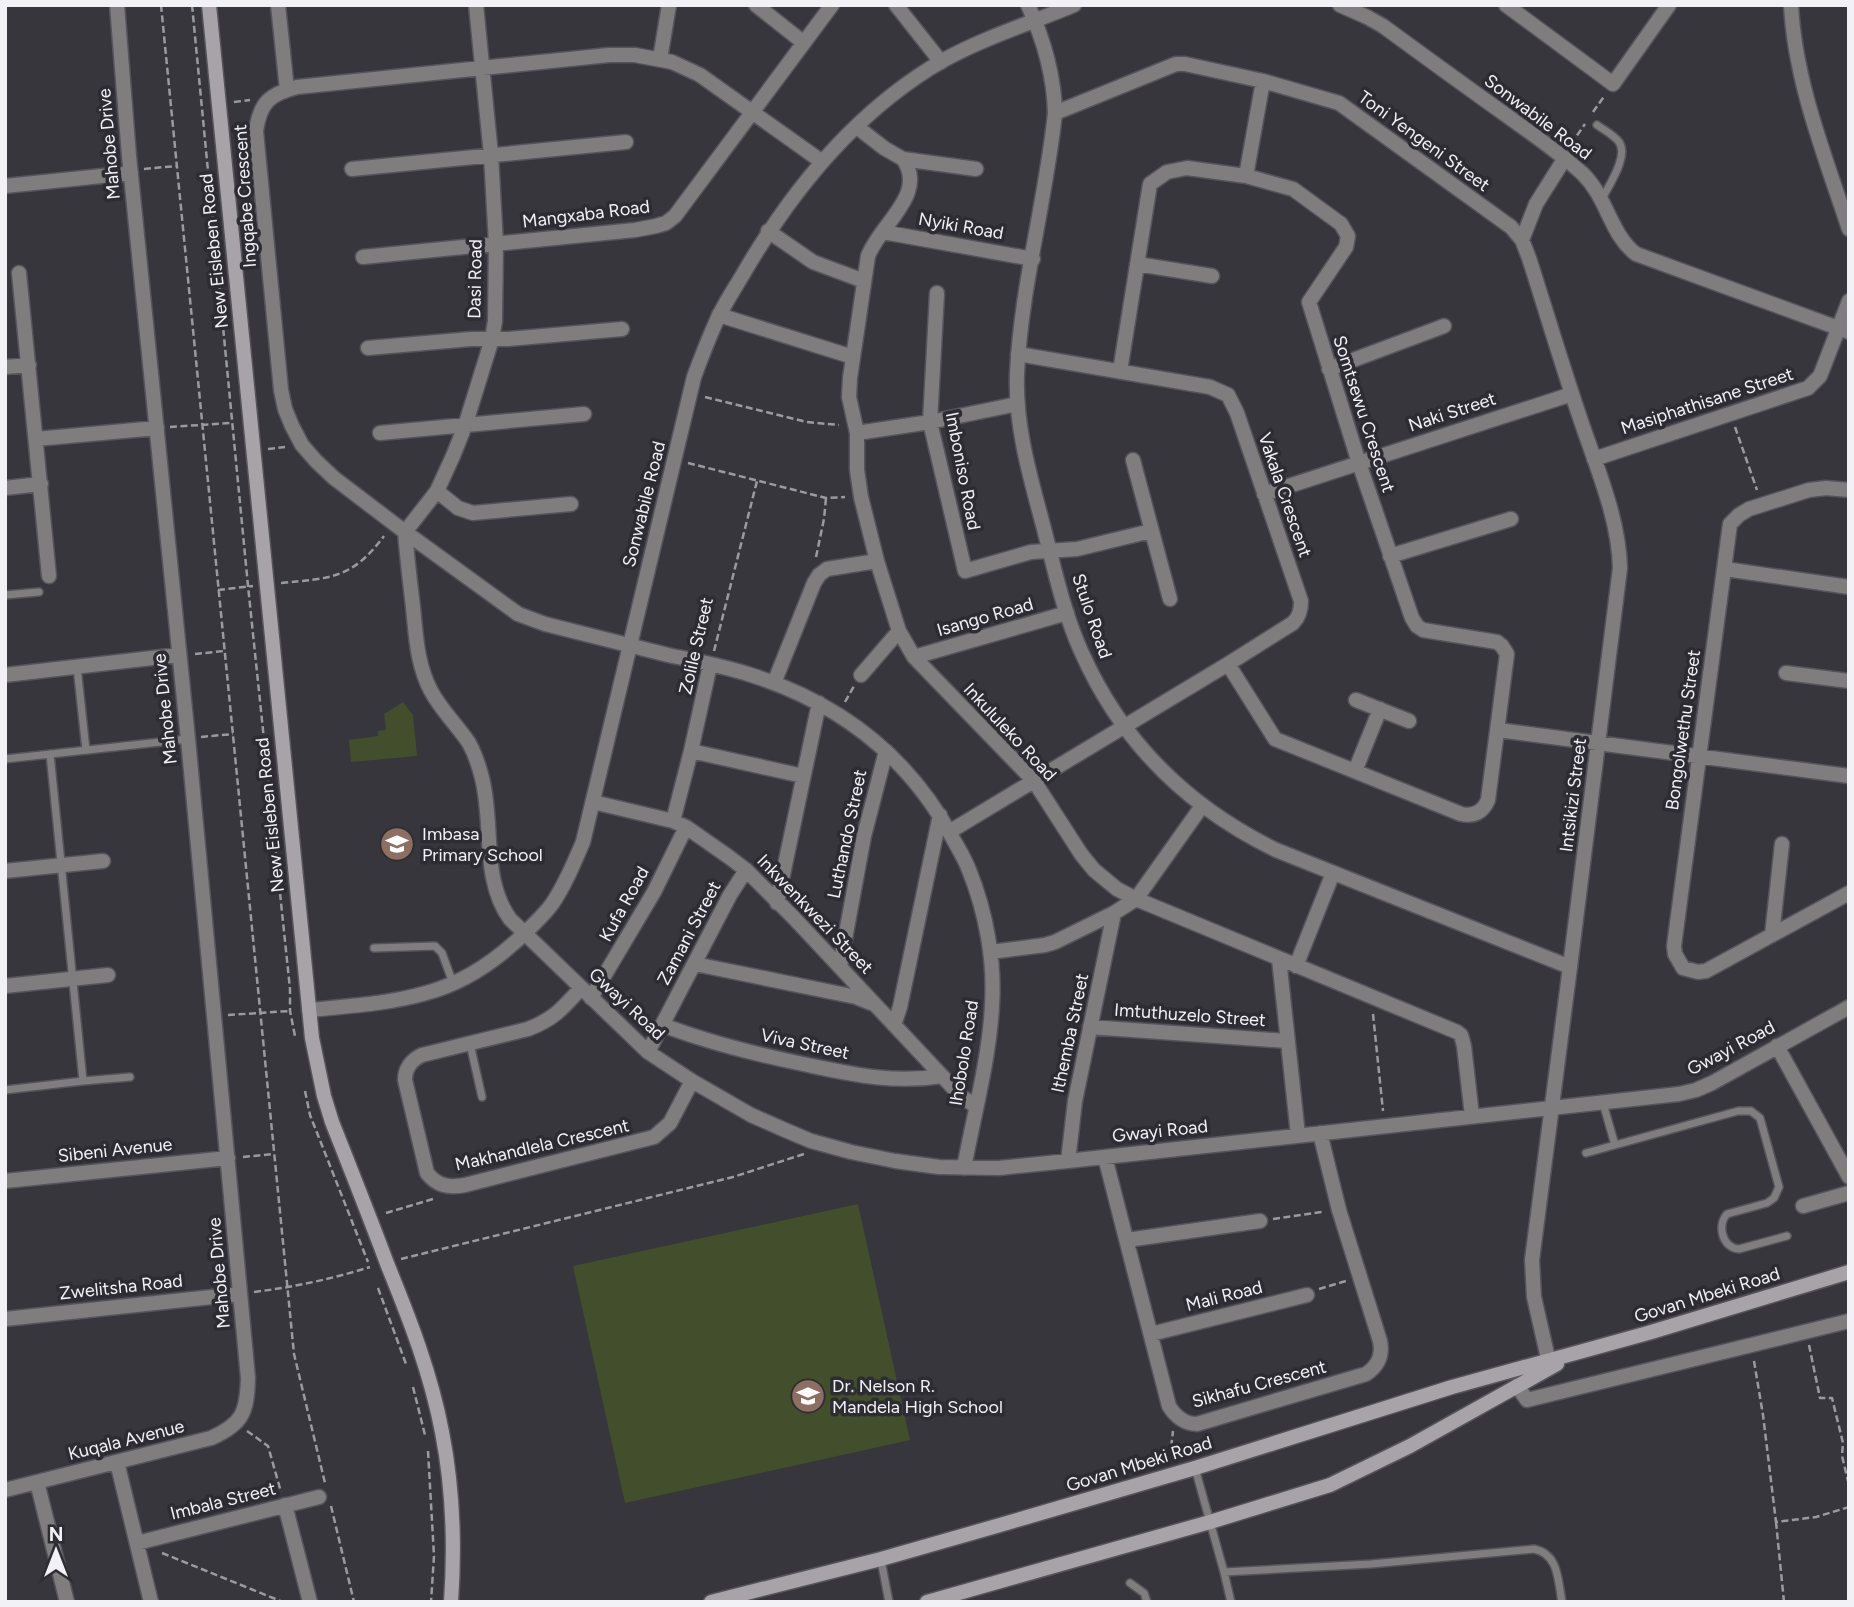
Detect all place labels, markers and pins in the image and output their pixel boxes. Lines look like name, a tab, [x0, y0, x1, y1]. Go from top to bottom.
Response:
place label: Imbasa Primary School	[422, 823, 543, 866]
school or university icon: Imbasa Primary School	[378, 825, 416, 863]
place label: Dr. Nelson R. Mandela High School	[832, 1375, 1003, 1418]
school or university icon: Dr. Nelson R. Mandela High School	[789, 1377, 827, 1415]

